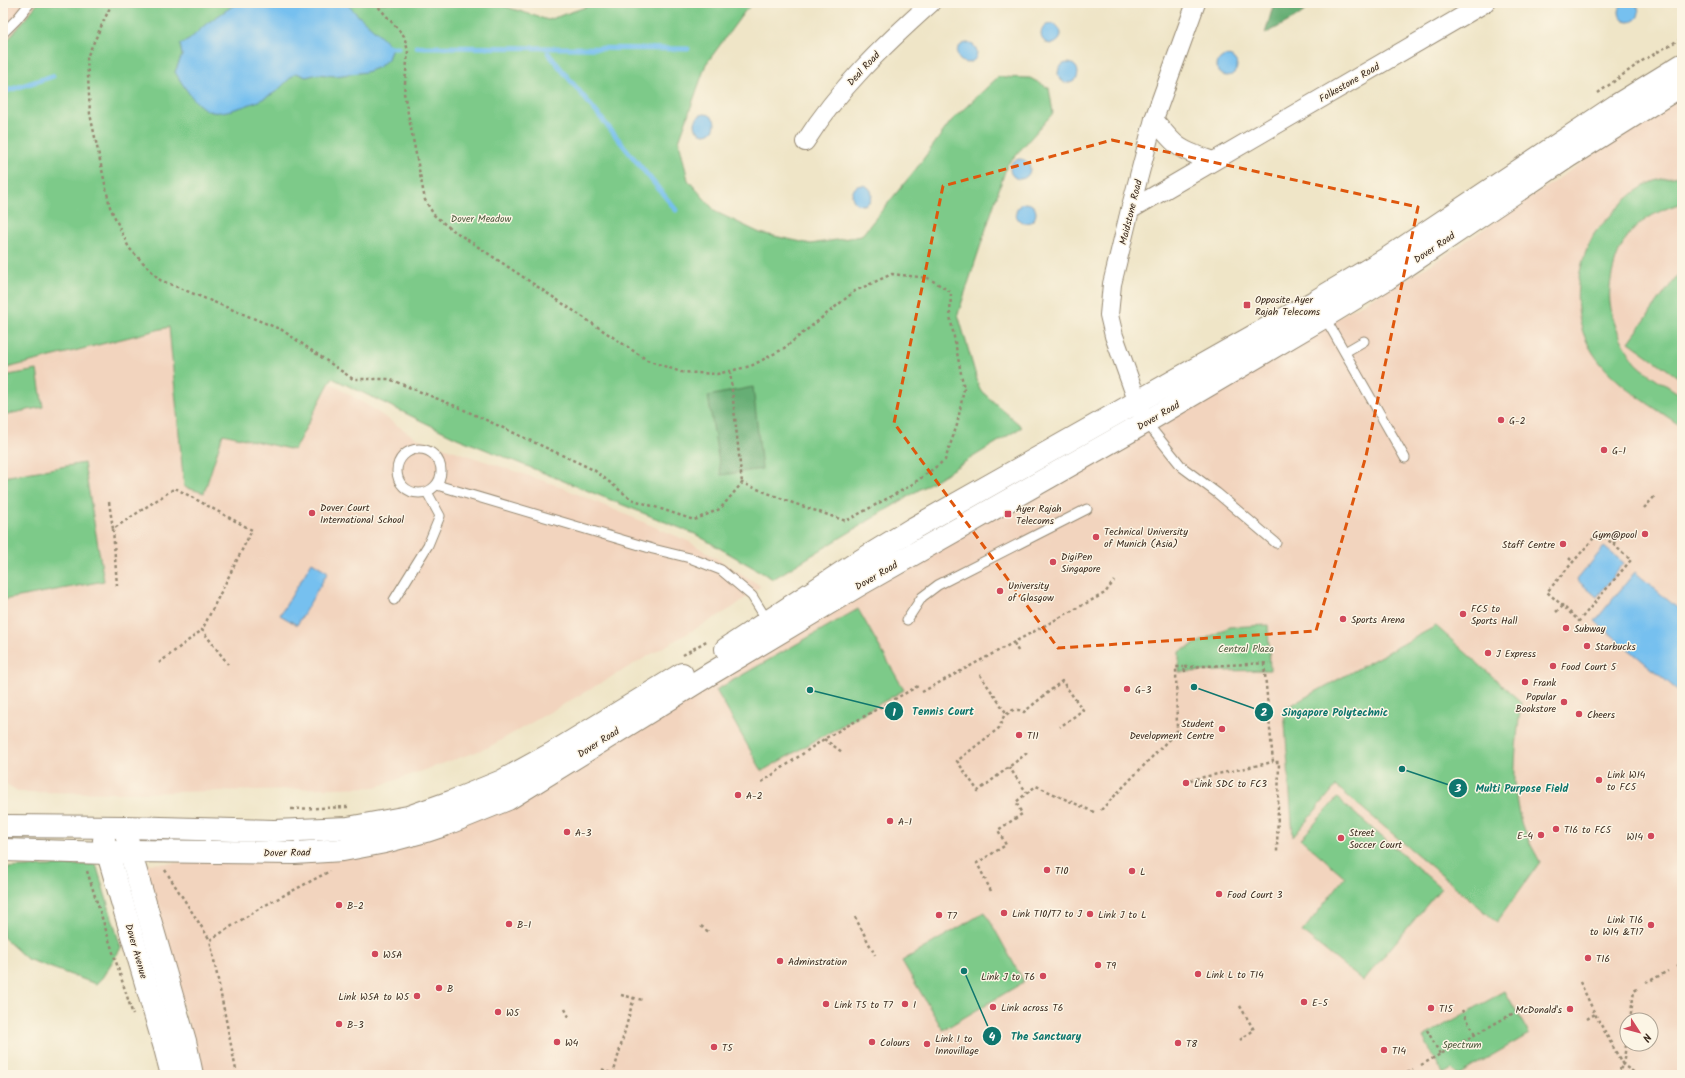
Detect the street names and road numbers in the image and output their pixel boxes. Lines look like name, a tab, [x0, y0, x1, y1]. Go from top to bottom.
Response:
street label: Deal Road	[844, 47, 885, 90]
street label: Folkestone Road	[1316, 58, 1384, 107]
street label: Maidstone Road	[1115, 177, 1147, 246]
street label: Dover Road	[1411, 227, 1459, 268]
street label: Dover Road	[1134, 397, 1184, 435]
street label: Dover Road	[852, 557, 902, 595]
street label: Dover Road	[574, 723, 624, 762]
street label: Dover Road	[263, 845, 312, 861]
street label: Dover Avenue	[121, 922, 152, 981]

